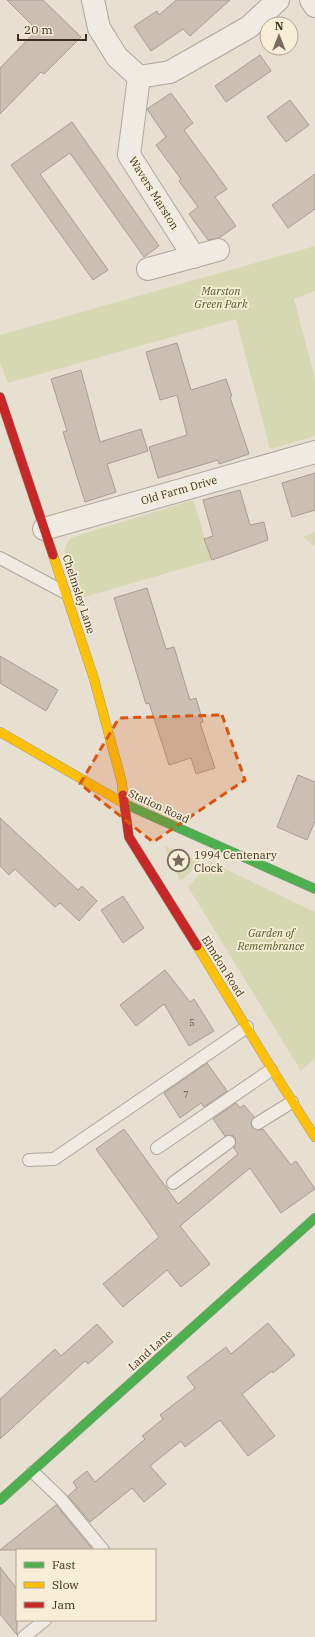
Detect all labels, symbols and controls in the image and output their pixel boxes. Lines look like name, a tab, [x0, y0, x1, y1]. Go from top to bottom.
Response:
scale bar	[18, 16, 86, 42]
north arrow	[259, 16, 299, 56]
text: N	[275, 19, 284, 33]
text: 20 m	[24, 22, 53, 37]
street label: Wavers Marston	[126, 154, 182, 232]
park label: Marston Green Park	[194, 284, 248, 311]
street label: Old Farm Drive	[139, 472, 219, 508]
street label: Chelmsley Lane	[60, 553, 98, 635]
street label: Station Road	[126, 786, 192, 826]
place icon: 1994 Centenary Clock	[165, 848, 191, 874]
place label: 1994 Centenary Clock	[194, 848, 277, 875]
park label: Garden of Remembrance	[236, 926, 305, 953]
street label: Elmdon Road	[199, 933, 248, 999]
house number: 5	[189, 1017, 195, 1028]
house number: 7	[183, 1089, 189, 1100]
street label: Land Lane	[125, 1327, 175, 1373]
legend	[16, 1549, 156, 1621]
text: Fast	[52, 1557, 76, 1572]
text: Slow	[52, 1577, 79, 1592]
text: Jam	[52, 1597, 76, 1612]

